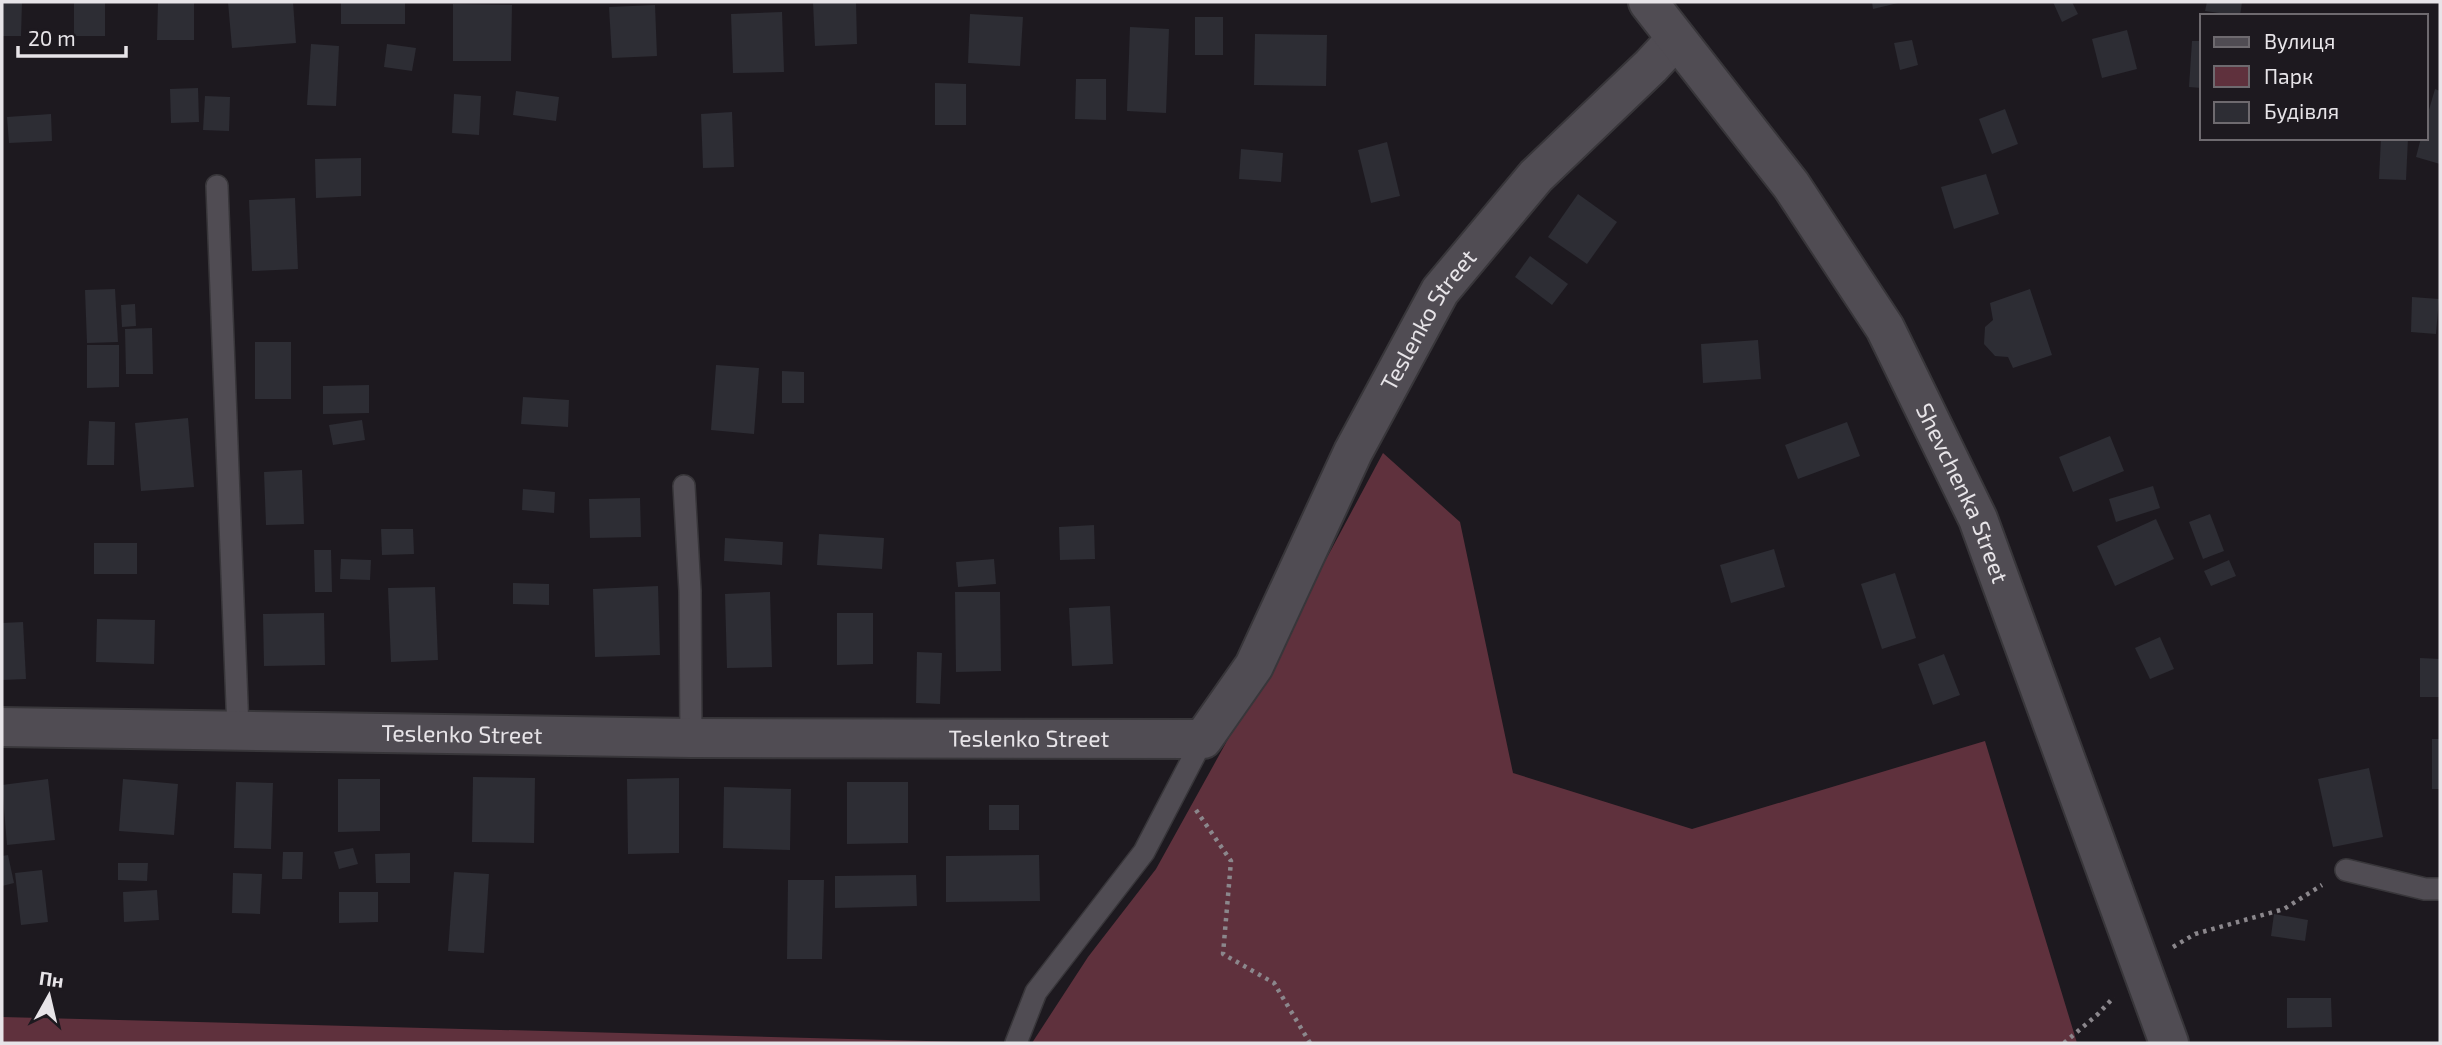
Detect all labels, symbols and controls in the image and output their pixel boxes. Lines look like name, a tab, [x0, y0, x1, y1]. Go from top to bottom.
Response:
scale bar	[18, 14, 126, 58]
legend	[2200, 14, 2428, 140]
text: 20 m	[28, 25, 76, 50]
text: Вулиця	[2264, 28, 2335, 54]
text: Парк	[2264, 63, 2313, 88]
text: Будівля	[2264, 98, 2339, 124]
street label: Teslenko Street	[1374, 243, 1482, 395]
street label: Shevchenka Street	[1911, 398, 2015, 587]
street label: Teslenko Street	[381, 718, 543, 749]
street label: Teslenko Street	[948, 724, 1110, 752]
north arrow	[14, 961, 84, 1031]
text: Пн	[38, 966, 65, 992]

